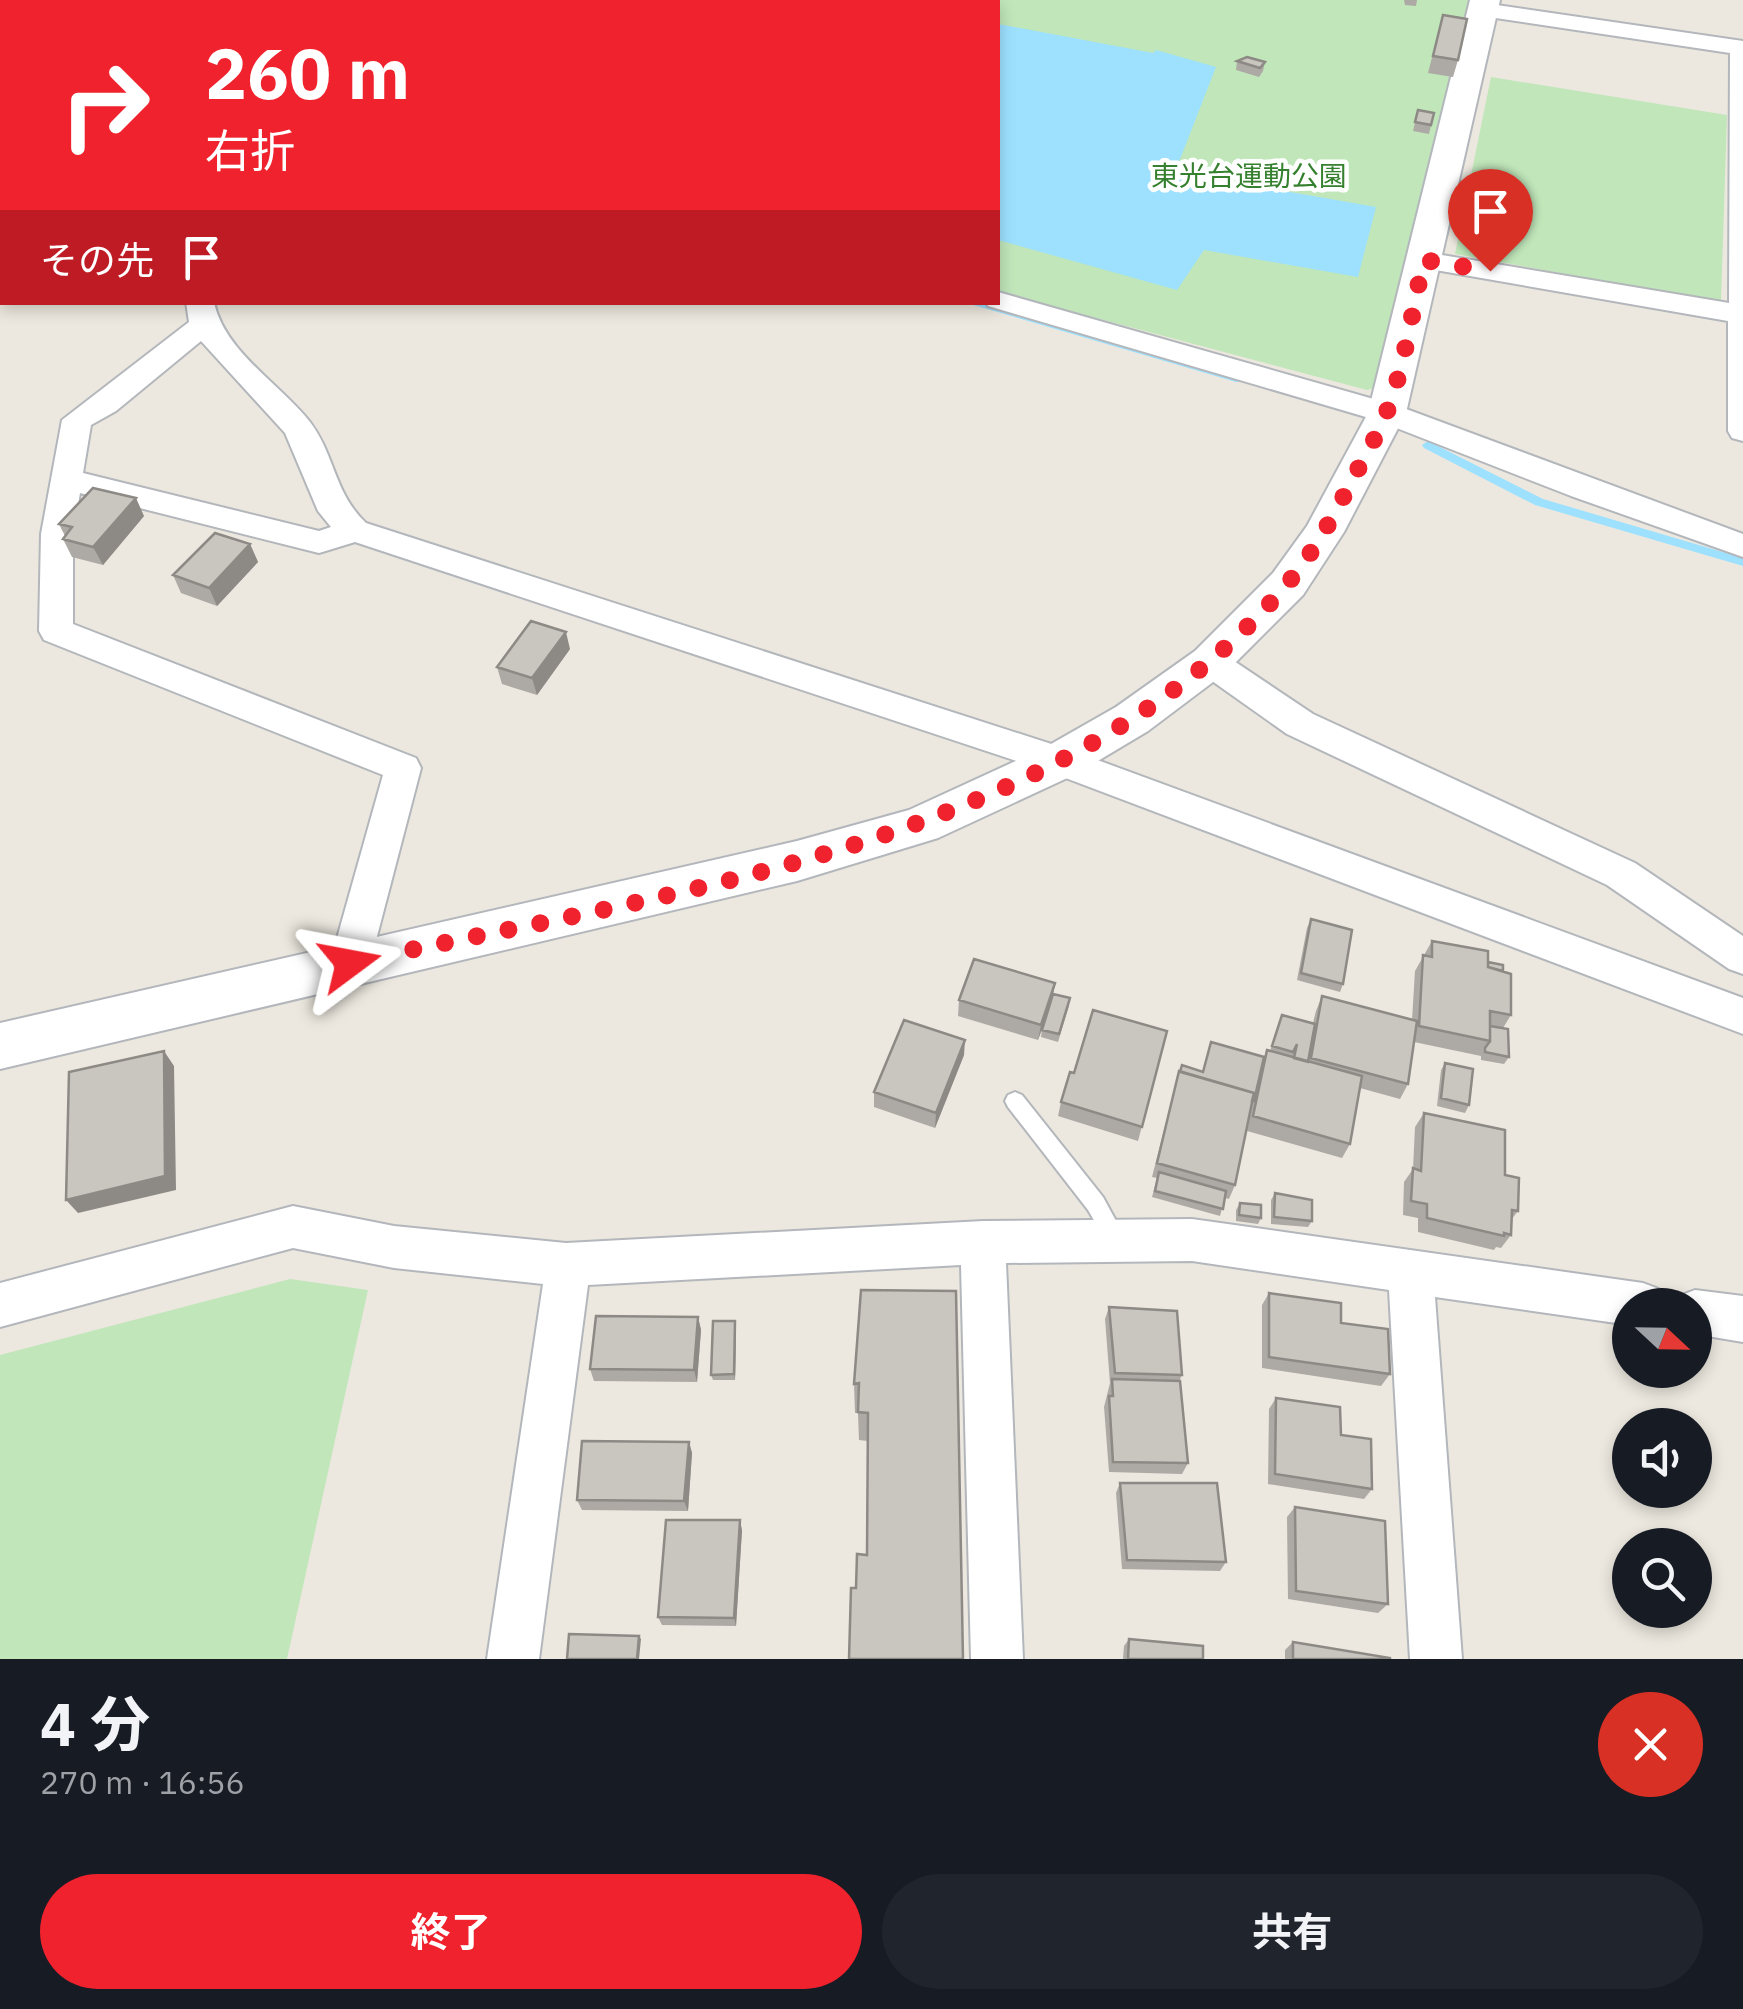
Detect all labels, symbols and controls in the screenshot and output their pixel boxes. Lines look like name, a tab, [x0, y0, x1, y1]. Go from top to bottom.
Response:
text: 260 m	[205, 27, 410, 118]
icon: right	[40, 40, 170, 170]
text: 右折	[205, 121, 295, 179]
park label: 東光台運動公園	[1151, 157, 1347, 194]
pin	[1448, 169, 1533, 272]
icon: arrive	[1463, 184, 1518, 239]
icon: arrive	[174, 230, 229, 285]
text: その先	[40, 235, 154, 284]
position arrow	[298, 911, 402, 1015]
north arrow	[1612, 1288, 1712, 1388]
map controls	[1612, 1288, 1712, 1628]
button: sound	[1612, 1408, 1712, 1508]
button: search	[1612, 1528, 1712, 1628]
text: 4 分	[40, 1684, 150, 1763]
button: close	[1598, 1692, 1703, 1797]
text: 270 m · 16:56	[40, 1761, 245, 1803]
button: 終了	[40, 1874, 862, 1989]
button: 共有	[882, 1874, 1703, 1989]

